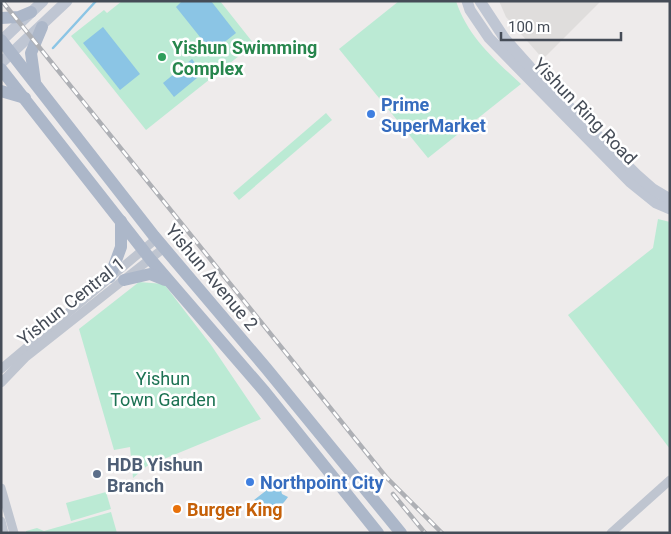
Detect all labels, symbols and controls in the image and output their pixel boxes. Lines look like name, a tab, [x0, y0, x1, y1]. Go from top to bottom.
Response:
scale bar	[501, 10, 621, 42]
text: 100 m	[508, 18, 550, 36]
place label: Yishun Swimming Complex	[172, 37, 317, 79]
marker: Yishun Swimming Complex	[156, 51, 168, 63]
street label: Yishun Ring Road	[529, 53, 641, 169]
place label: Prime SuperMarket	[381, 94, 486, 136]
marker: Prime SuperMarket	[365, 108, 377, 120]
street label: Yishun Avenue 2	[161, 220, 263, 334]
street label: Yishun Central 1	[13, 253, 129, 349]
park label: Yishun Town Garden	[110, 368, 216, 410]
place label: HDB Yishun Branch	[107, 454, 203, 496]
marker: HDB Yishun Branch	[91, 468, 103, 480]
place label: Northpoint City	[260, 472, 384, 493]
marker: Northpoint City	[244, 476, 256, 488]
place label: Burger King	[187, 499, 283, 520]
marker: Burger King	[171, 503, 183, 515]

